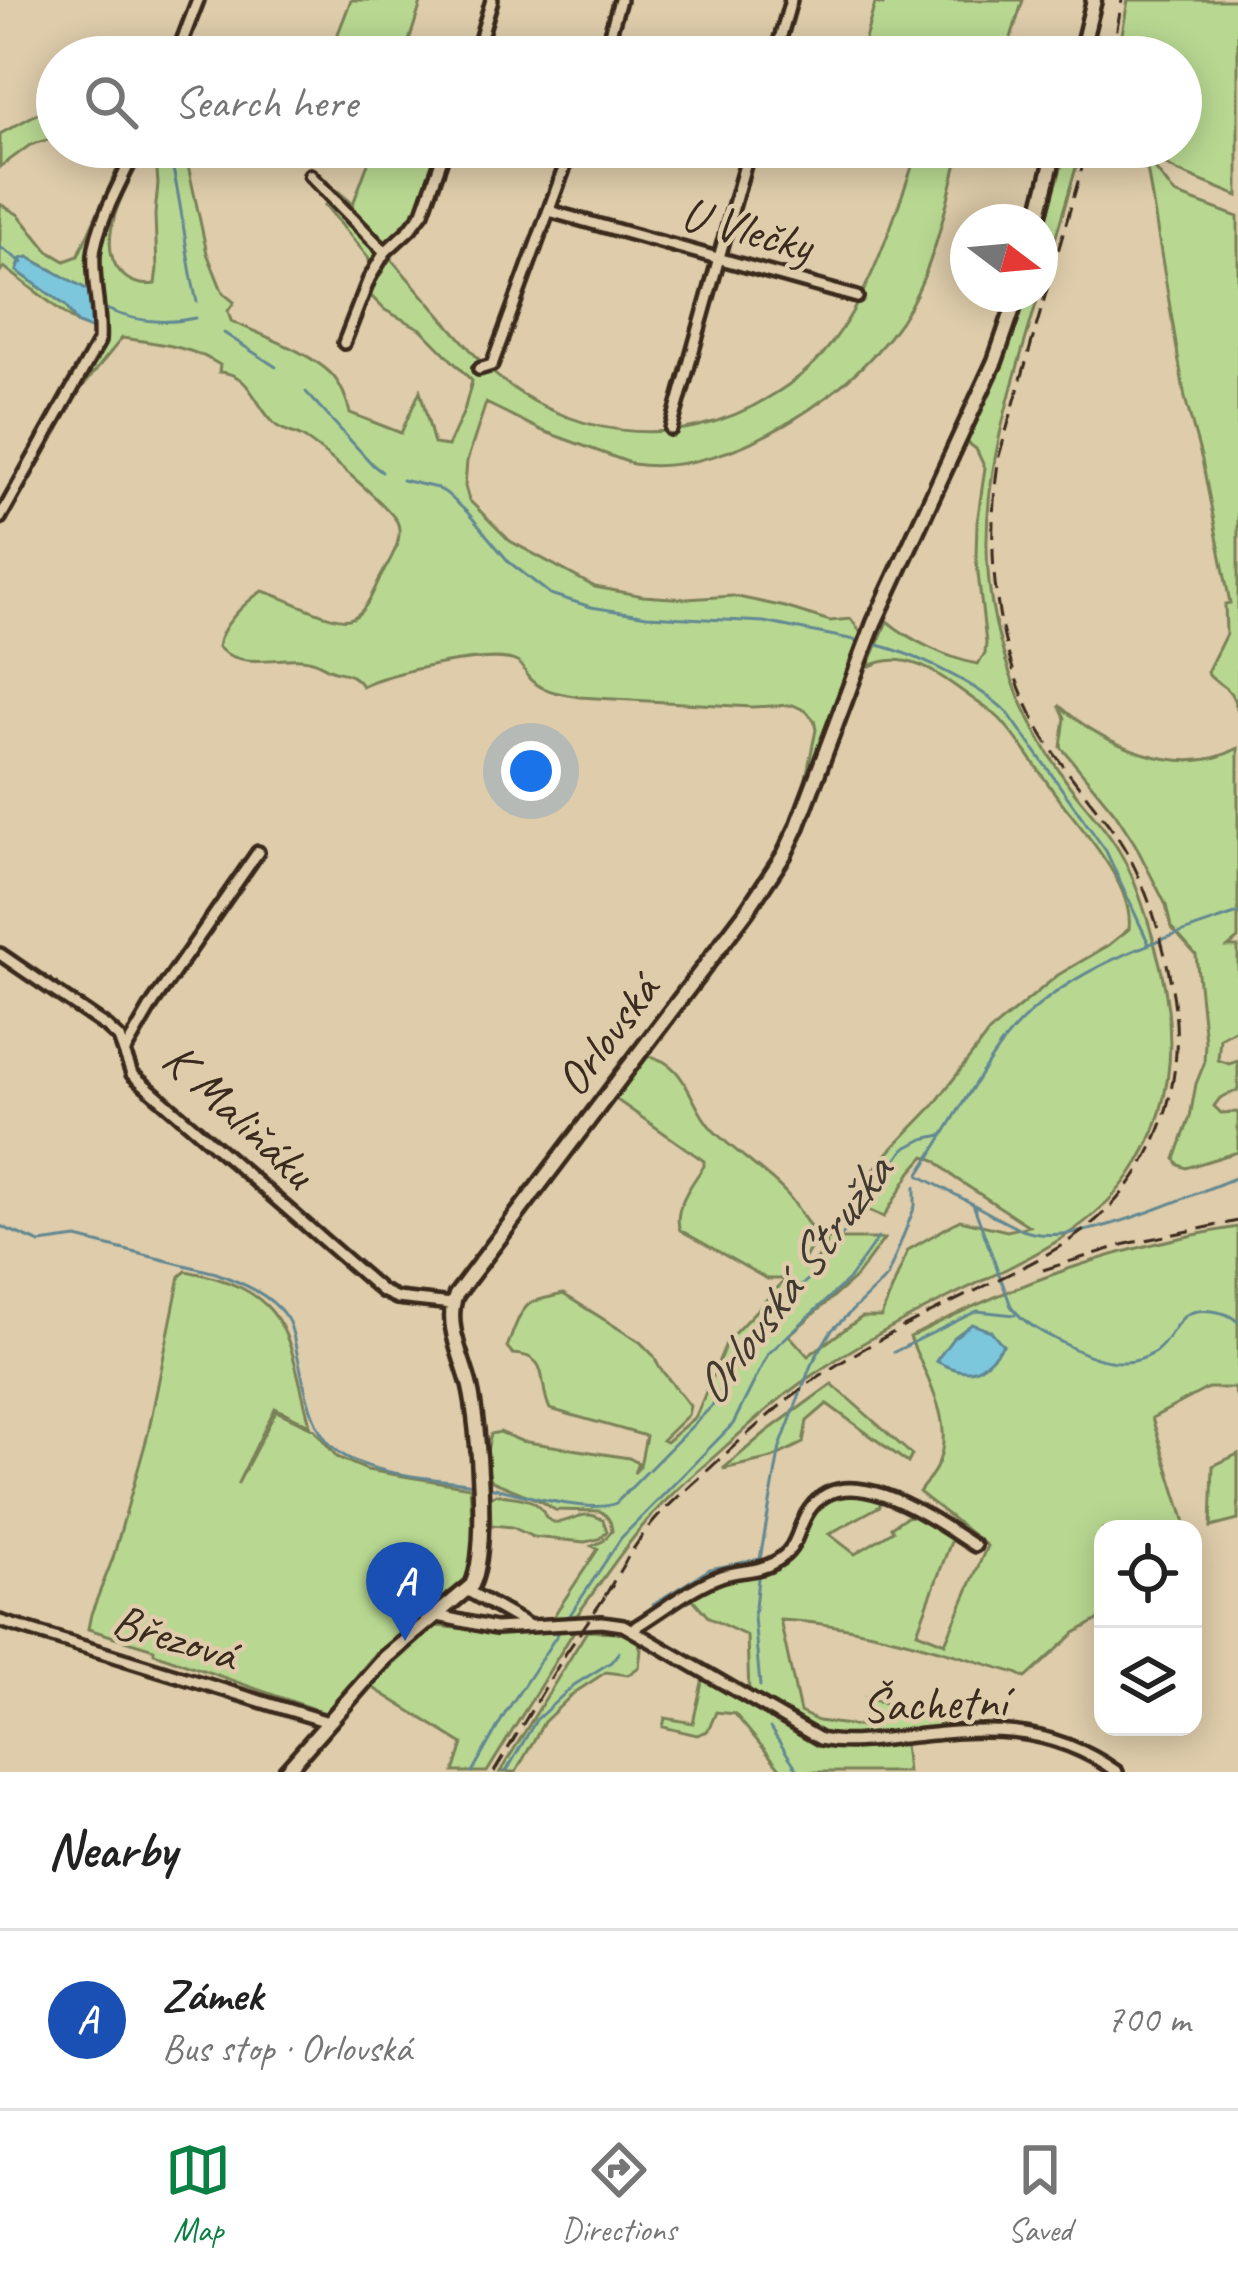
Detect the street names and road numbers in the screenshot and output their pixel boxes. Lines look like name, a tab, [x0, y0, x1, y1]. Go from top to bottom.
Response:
street label: U Vlečky	[675, 183, 822, 276]
street label: Orlovská	[542, 959, 675, 1108]
street label: K Maliňáku	[150, 1029, 330, 1203]
street label: Březová	[106, 1590, 248, 1685]
street label: Šachetní	[860, 1670, 1017, 1736]

